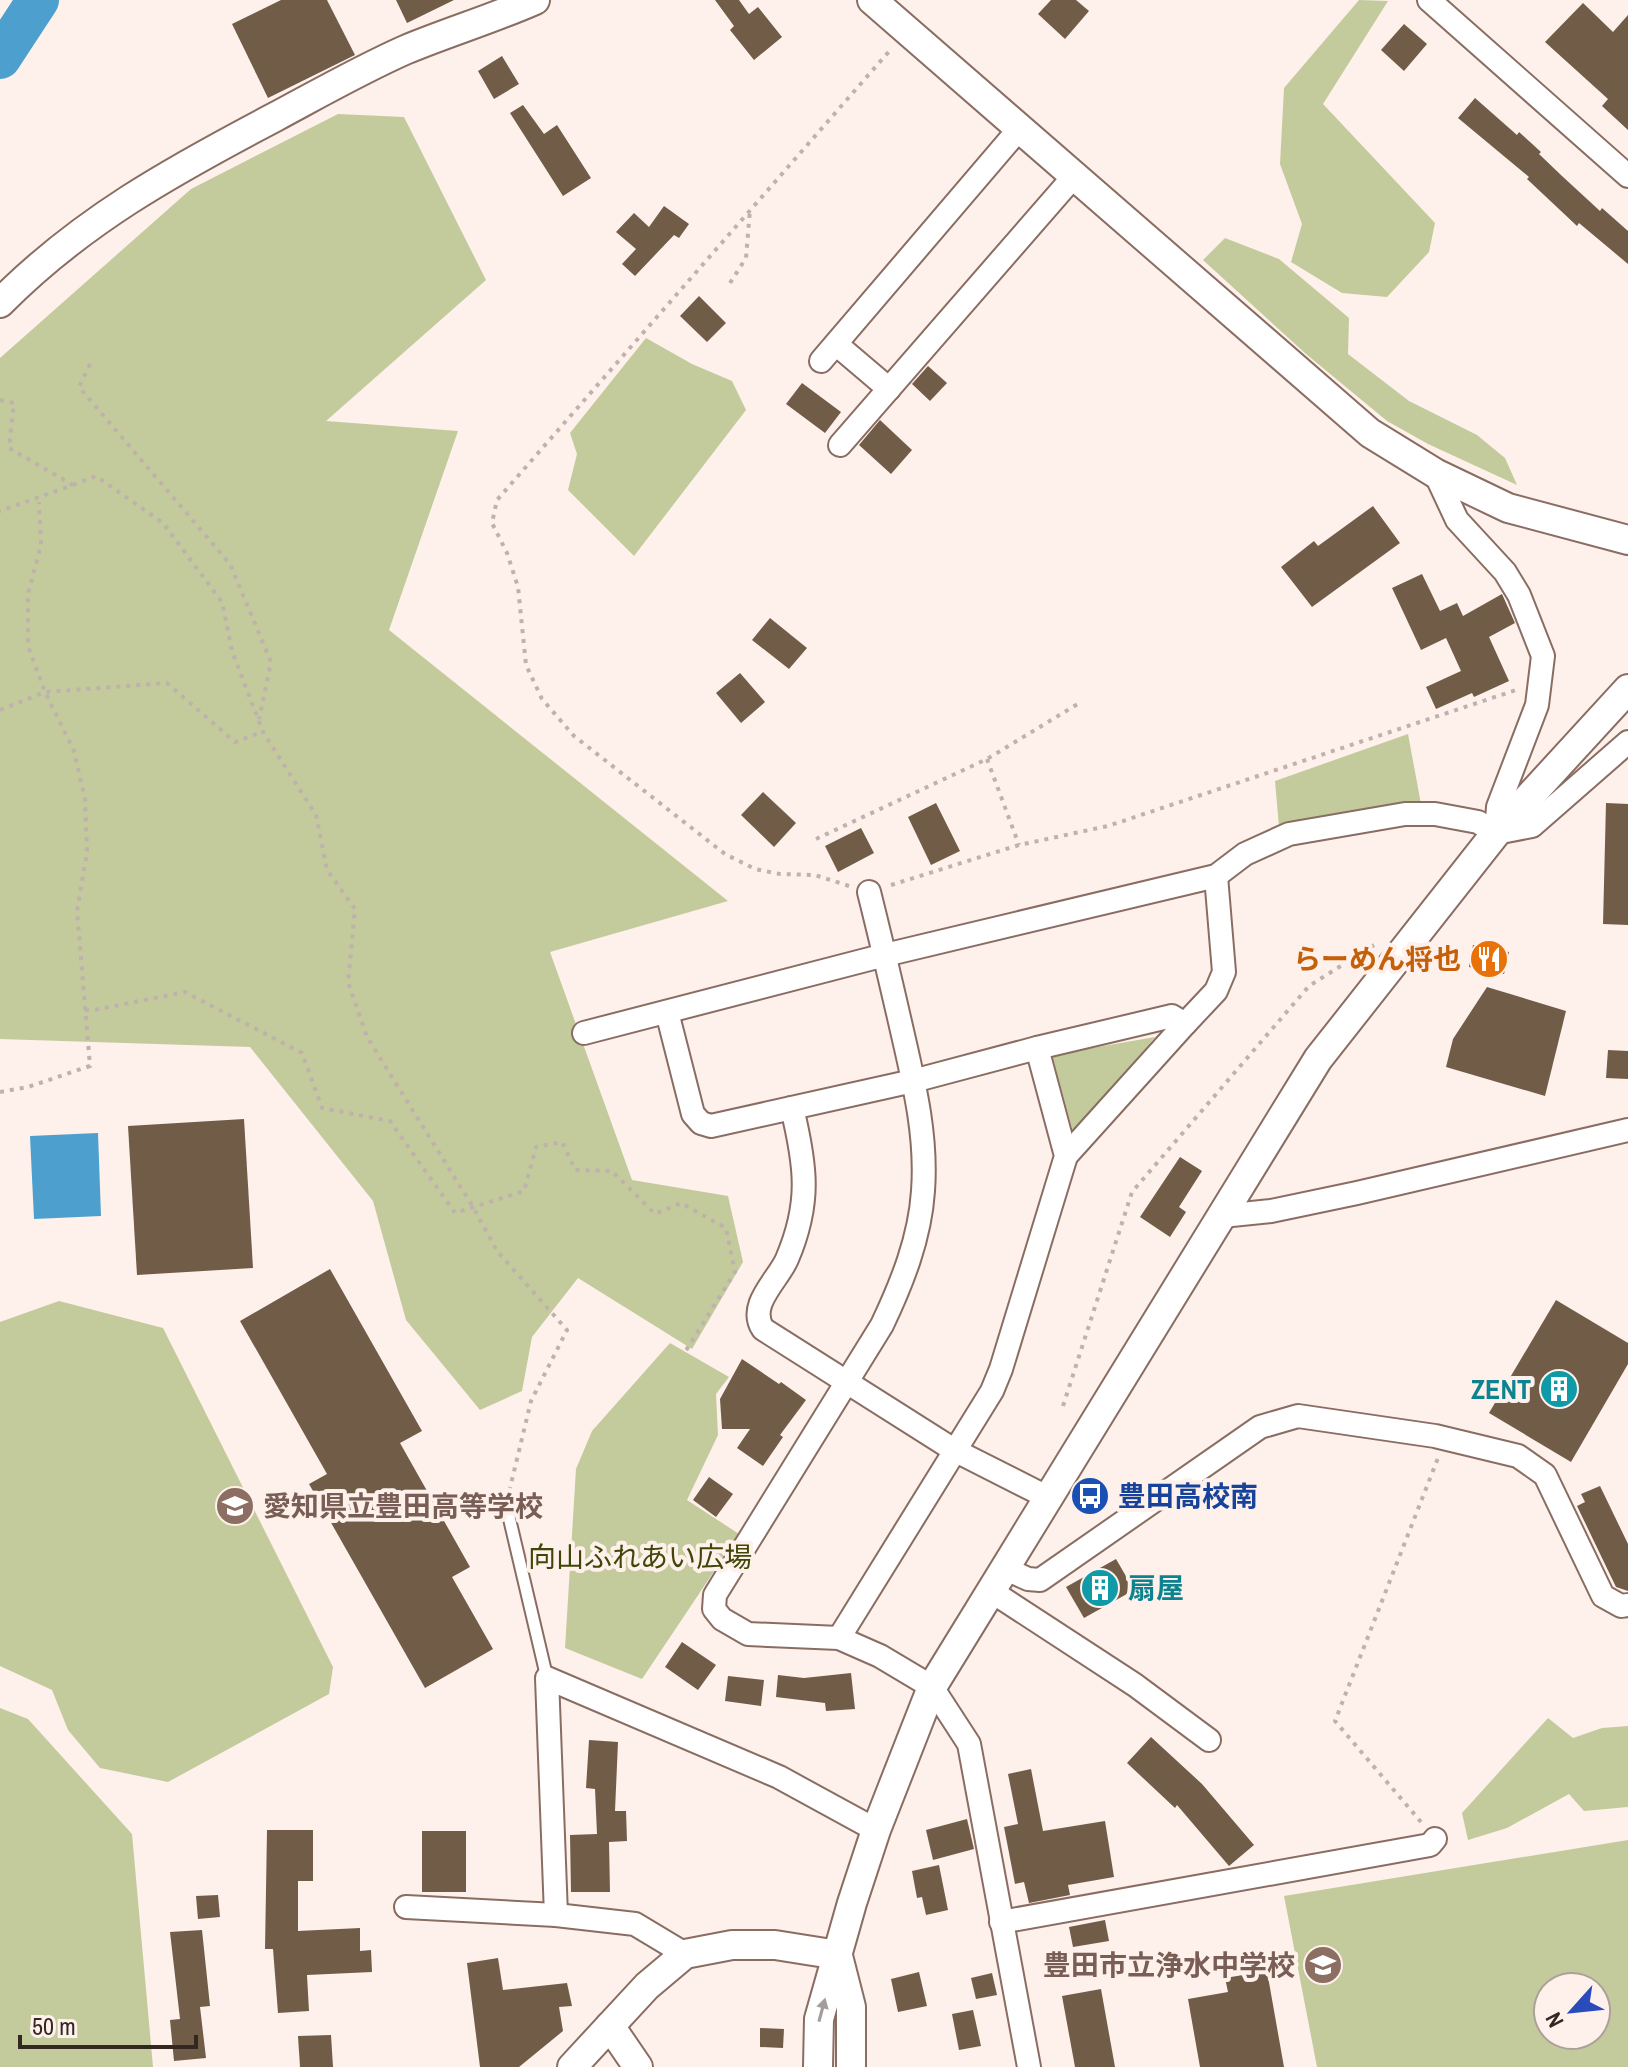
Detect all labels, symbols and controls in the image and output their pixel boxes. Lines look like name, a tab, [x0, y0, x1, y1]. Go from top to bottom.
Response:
restaurant icon: らーめん将也	[1468, 938, 1510, 980]
place label: らーめん将也	[1293, 940, 1461, 978]
building icon: ZENT	[1538, 1368, 1580, 1410]
place label: ZENT	[1471, 1370, 1531, 1408]
bus stop icon: 豊田高校南	[1069, 1475, 1111, 1517]
place label: 豊田高校南	[1118, 1477, 1258, 1515]
school or university icon: 愛知県立豊田高等学校	[214, 1485, 256, 1527]
place label: 愛知県立豊田高等学校	[263, 1487, 543, 1525]
park label: 向山ふれあい広場	[528, 1538, 752, 1576]
building icon: 扇屋	[1079, 1567, 1121, 1609]
place label: 扇屋	[1128, 1569, 1184, 1607]
school or university icon: 豊田市立浄水中学校	[1302, 1944, 1344, 1986]
place label: 豊田市立浄水中学校	[1043, 1946, 1295, 1984]
north arrow	[1532, 1971, 1612, 2051]
one-way arrow	[817, 1997, 829, 2022]
scale bar	[20, 1999, 196, 2049]
text: N	[1538, 2007, 1571, 2033]
text: 50 m	[32, 2010, 76, 2042]

